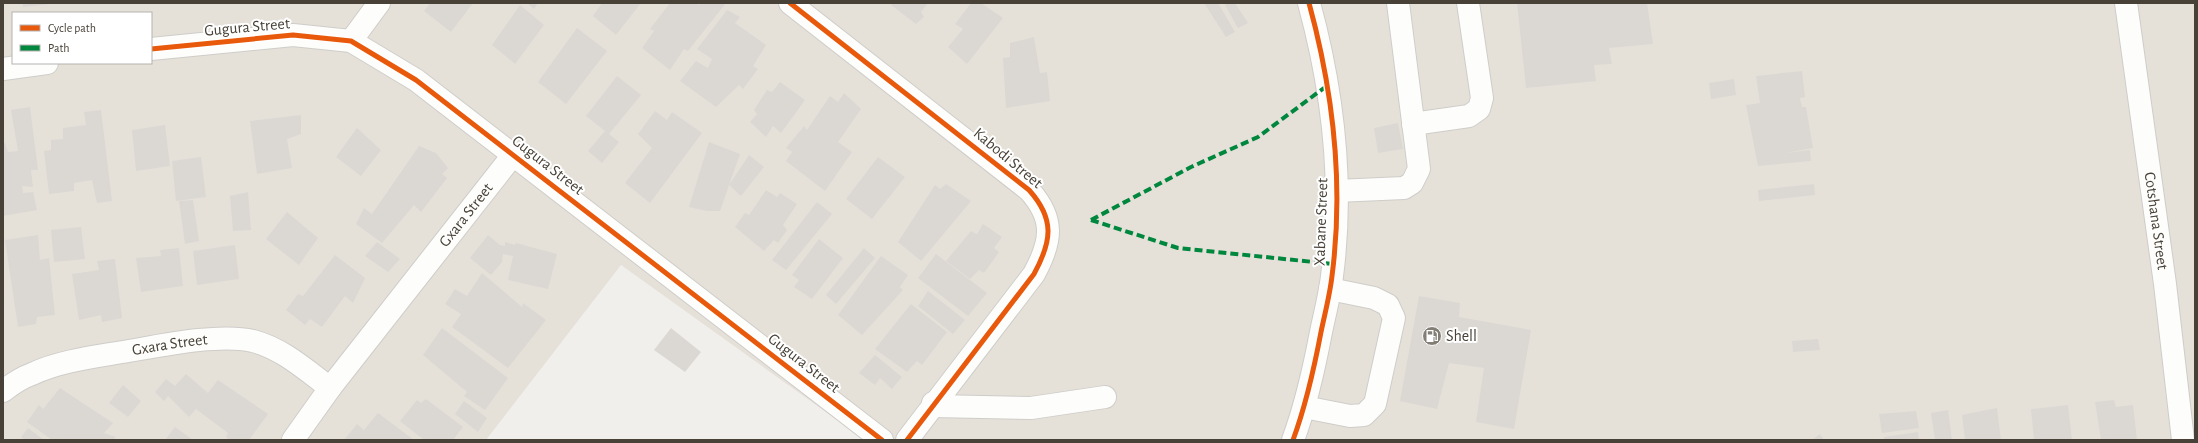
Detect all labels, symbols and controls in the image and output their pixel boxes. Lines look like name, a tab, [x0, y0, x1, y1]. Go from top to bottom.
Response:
legend	[12, 12, 152, 64]
street label: Gugura Street	[203, 15, 291, 39]
text: Cycle path	[48, 22, 96, 35]
text: Path	[48, 42, 70, 54]
street label: Kabodi Street	[970, 125, 1046, 191]
street label: Gugura Street	[509, 132, 587, 198]
street label: Cotshana Street	[2142, 171, 2171, 271]
street label: Xabane Street	[1311, 178, 1331, 266]
street label: Gxara Street	[436, 180, 496, 250]
fuel station icon: Shell	[1421, 325, 1443, 347]
place label: Shell	[1446, 328, 1477, 344]
street label: Gugura Street	[765, 330, 843, 396]
street label: Gxara Street	[131, 331, 208, 358]

